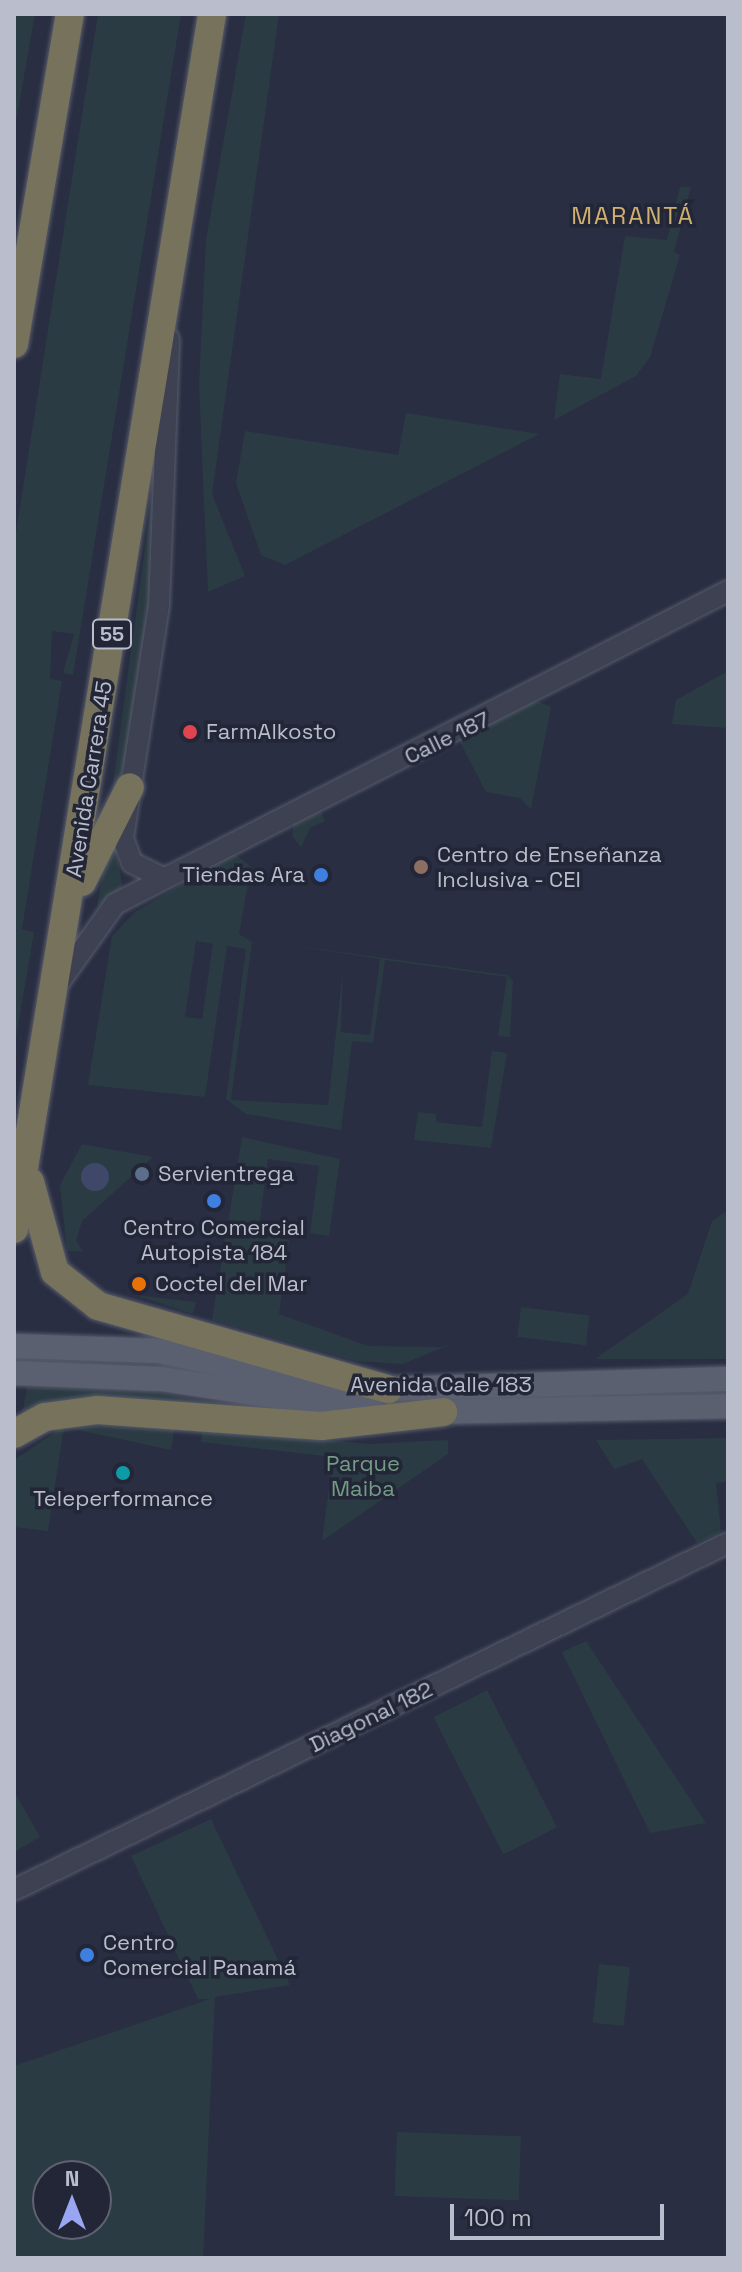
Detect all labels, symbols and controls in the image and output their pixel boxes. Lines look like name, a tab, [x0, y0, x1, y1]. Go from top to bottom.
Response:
district label: MARANTÁ	[571, 202, 695, 230]
road number: 55	[92, 618, 132, 650]
street label: Avenida Carrera 45	[60, 679, 118, 879]
street label: Calle 187	[400, 706, 494, 770]
place label: FarmAlkosto	[206, 719, 336, 745]
marker: FarmAlkosto	[181, 723, 199, 741]
place label: Centro de Enseñanza Inclusiva - CEI	[437, 841, 662, 892]
marker: Centro de Enseñanza Inclusiva - CEI	[412, 858, 430, 876]
place label: Tiendas Ara	[182, 862, 305, 888]
marker: Tiendas Ara	[312, 866, 330, 884]
place label: Servientrega	[158, 1161, 294, 1187]
marker: Servientrega	[133, 1165, 151, 1183]
marker: Centro Comercial Autopista 184	[205, 1192, 223, 1210]
place label: Centro Comercial Autopista 184	[123, 1214, 305, 1266]
place label: Coctel del Mar	[155, 1271, 307, 1297]
marker: Coctel del Mar	[130, 1275, 148, 1293]
street label: Avenida Calle 183	[350, 1372, 532, 1398]
park label: Parque Maiba	[326, 1450, 400, 1502]
marker: Teleperformance	[114, 1464, 132, 1482]
place label: Teleperformance	[33, 1486, 213, 1512]
street label: Diagonal 182	[305, 1676, 437, 1758]
place label: Centro Comercial Panamá	[103, 1929, 296, 1980]
marker: Centro Comercial Panamá	[78, 1946, 96, 1964]
north arrow	[32, 2160, 112, 2240]
text: N	[65, 2164, 79, 2192]
scale bar	[454, 2188, 668, 2238]
text: 100 m	[464, 2202, 532, 2233]

